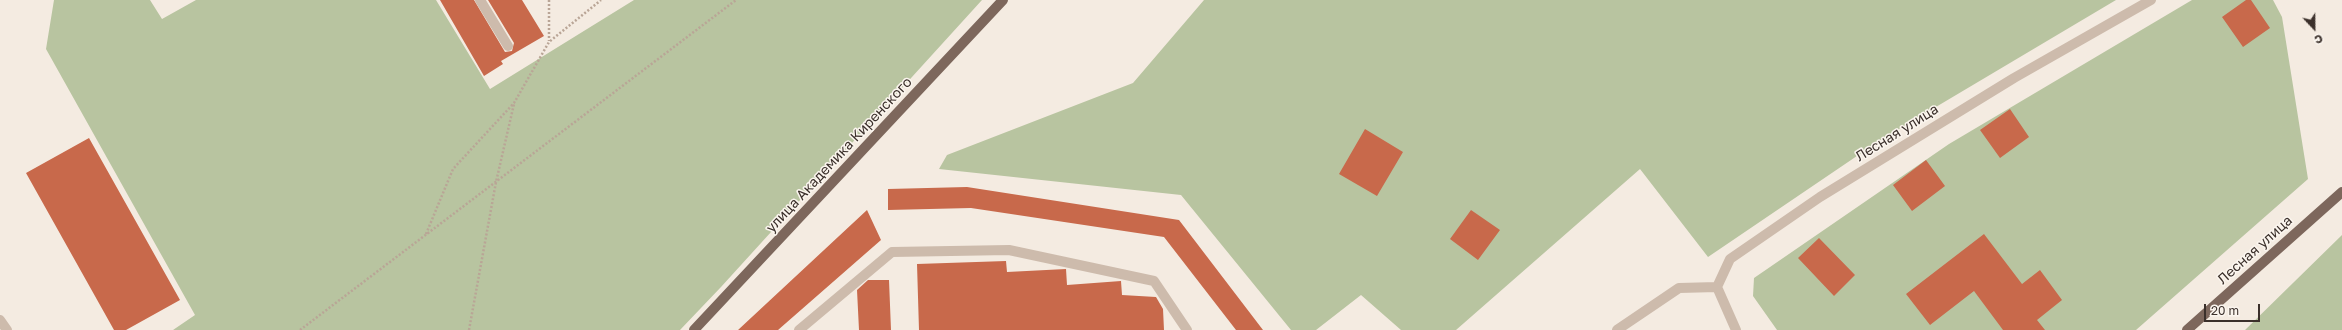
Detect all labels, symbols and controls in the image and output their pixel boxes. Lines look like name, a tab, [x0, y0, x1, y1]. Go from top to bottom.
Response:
north arrow	[2294, 8, 2334, 48]
text: С	[2313, 32, 2325, 47]
street label: улица Академика Киренского	[762, 74, 916, 236]
street label: Лесная улица	[1852, 101, 1942, 165]
street label: Лесная улица	[2214, 212, 2296, 288]
scale bar	[2206, 296, 2262, 322]
text: 20 m	[2211, 303, 2239, 318]

